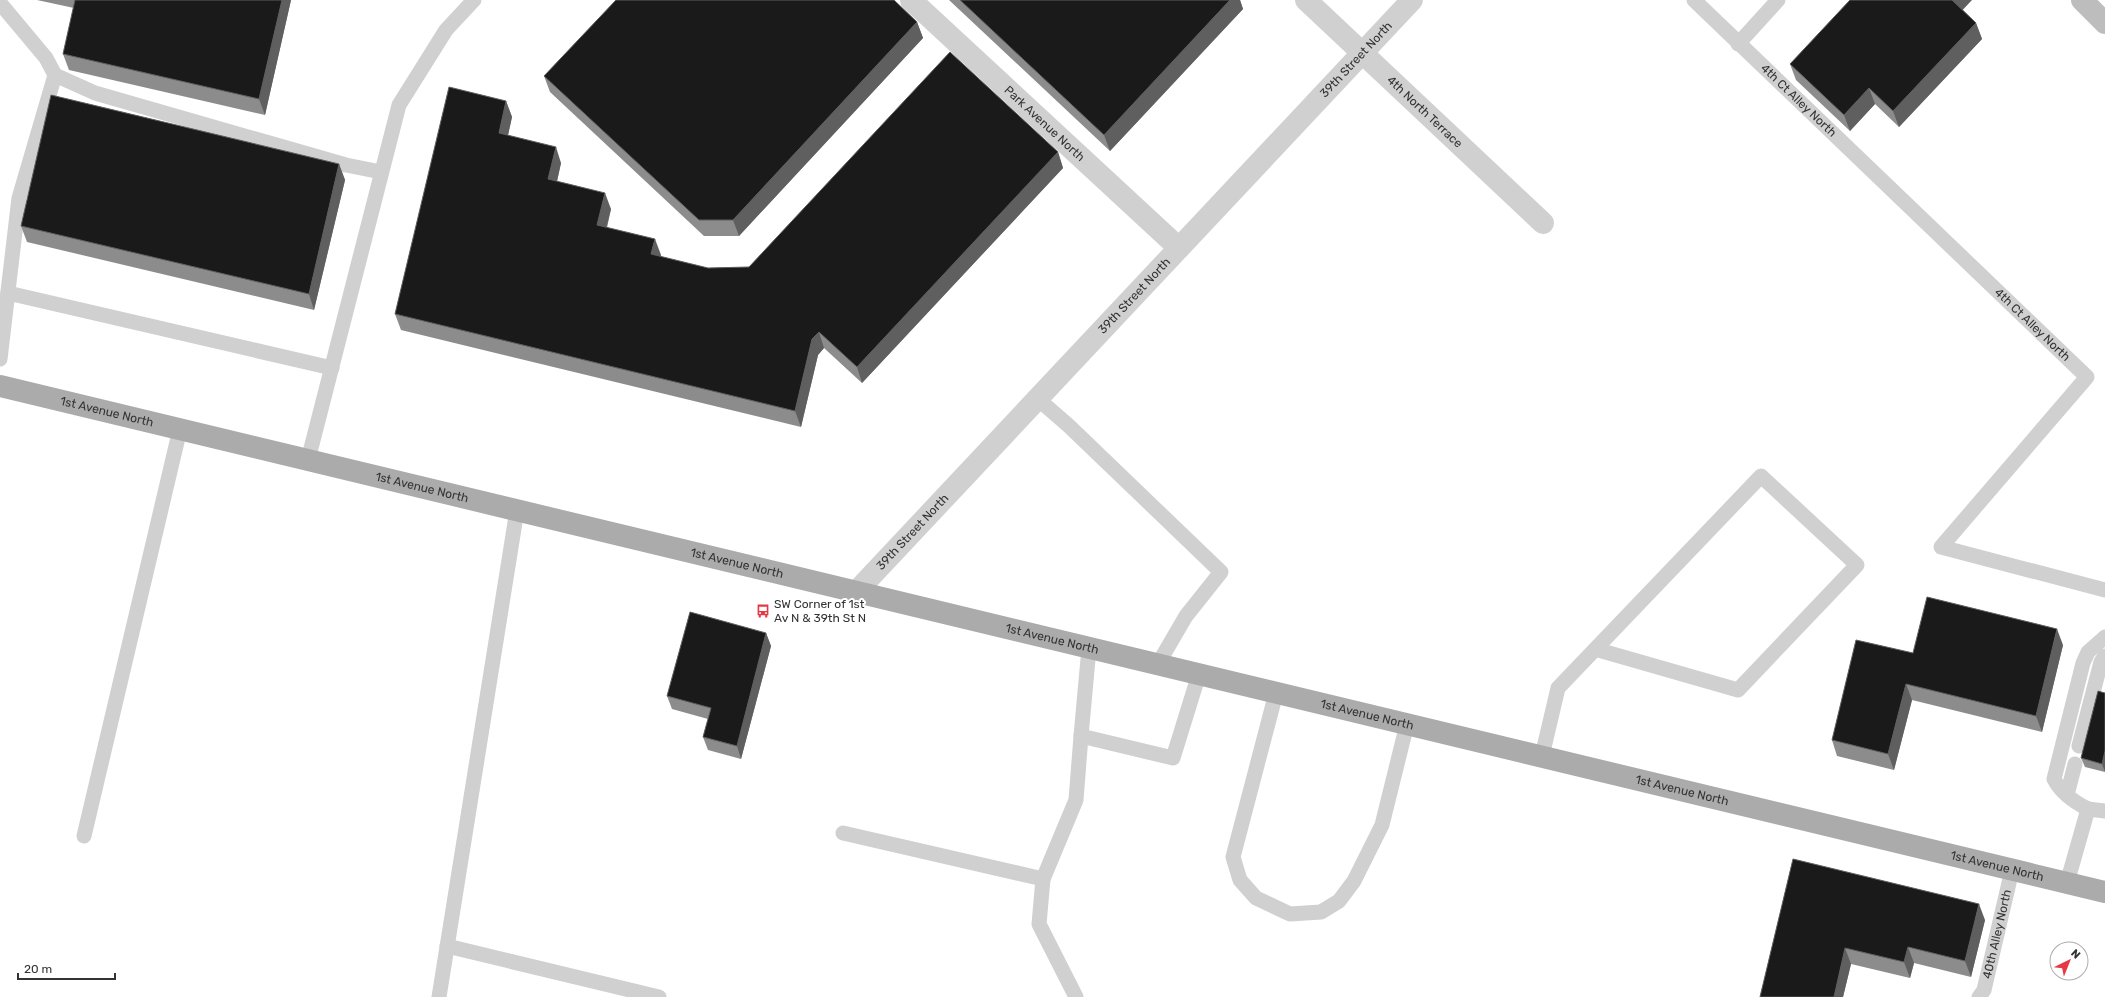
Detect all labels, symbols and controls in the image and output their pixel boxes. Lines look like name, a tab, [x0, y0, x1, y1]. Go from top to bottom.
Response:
street label: 39th Street North	[1317, 19, 1395, 100]
street label: 4th Ct Alley North	[1758, 61, 1839, 140]
street label: 4th North Terrace	[1384, 73, 1466, 151]
street label: Park Avenue North	[1002, 83, 1088, 164]
street label: 39th Street North	[1095, 255, 1173, 337]
street label: 4th Ct Alley North	[1992, 285, 2073, 364]
street label: 1st Avenue North	[59, 394, 155, 430]
street label: 1st Avenue North	[374, 469, 470, 505]
street label: 39th Street North	[874, 491, 951, 573]
street label: 1st Avenue North	[689, 545, 785, 581]
place label: SW Corner of 1st Av N & 39th St N	[774, 597, 866, 625]
bus stop icon: SW Corner of 1st Av N & 39th St N	[755, 603, 771, 619]
street label: 1st Avenue North	[1004, 621, 1100, 657]
street label: 1st Avenue North	[1319, 697, 1415, 733]
street label: 1st Avenue North	[1634, 772, 1730, 808]
street label: 1st Avenue North	[1949, 848, 2045, 884]
street label: 40th Alley North	[1980, 888, 2014, 980]
north arrow	[2049, 941, 2089, 981]
text: N	[2068, 947, 2083, 962]
scale bar	[18, 955, 115, 981]
text: 20 m	[24, 962, 52, 976]

